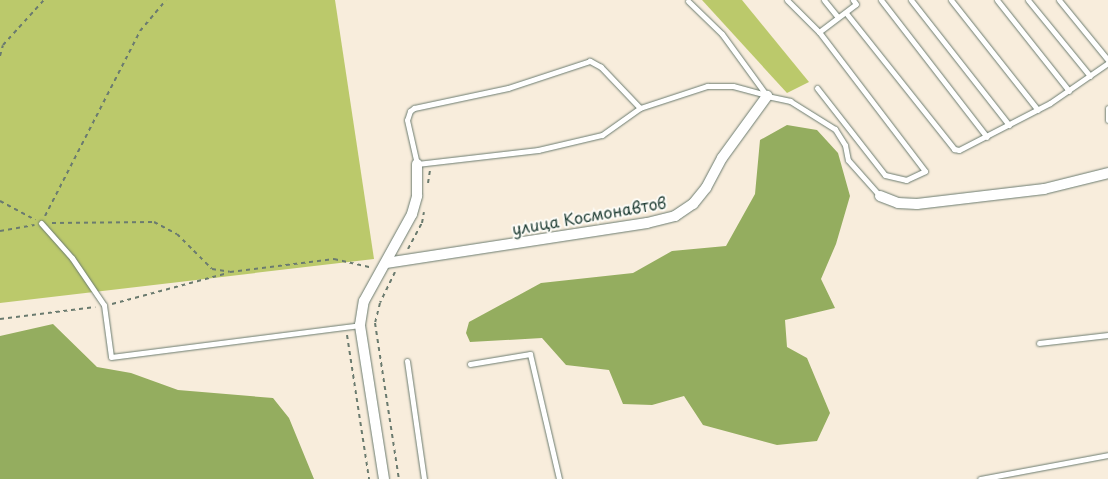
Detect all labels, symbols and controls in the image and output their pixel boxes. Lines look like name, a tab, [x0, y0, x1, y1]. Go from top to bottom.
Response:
street label: улица Космонавтов	[510, 192, 668, 238]

